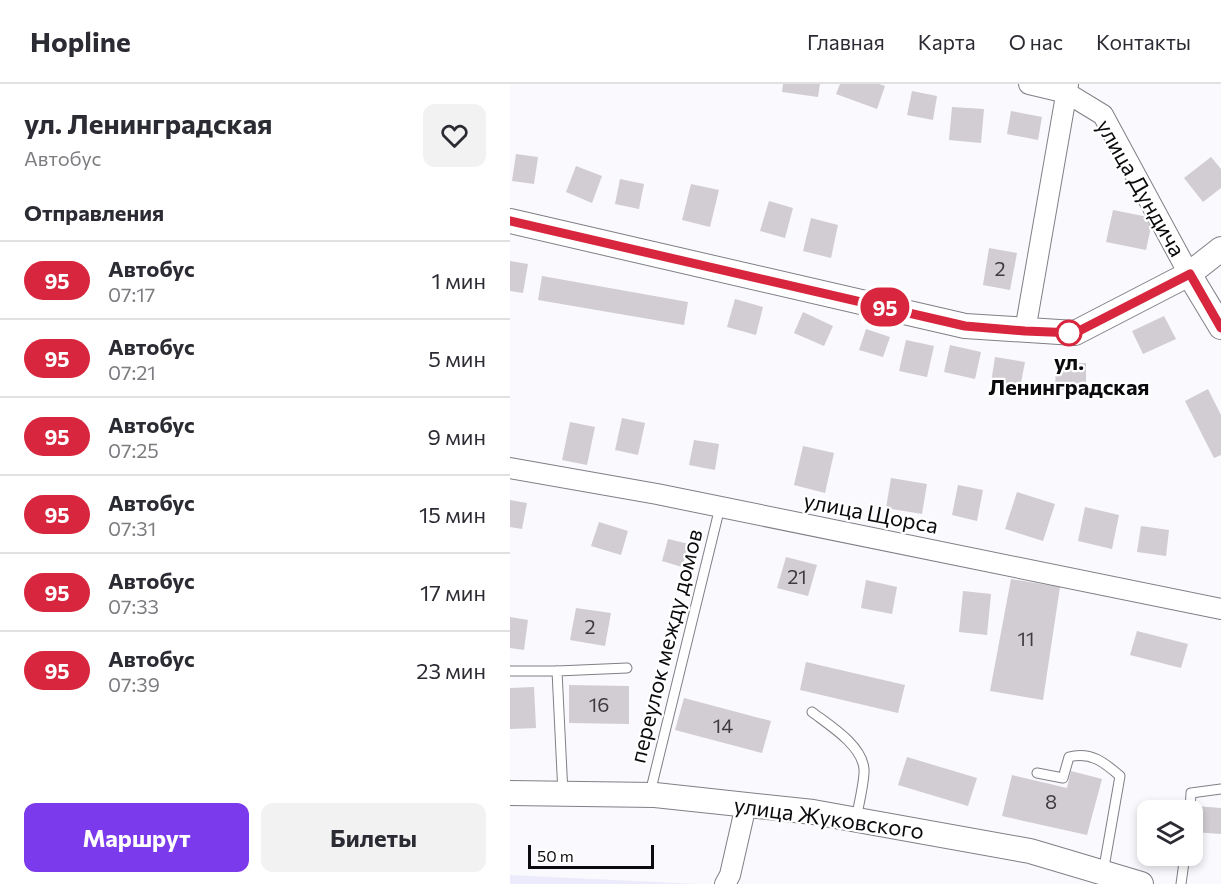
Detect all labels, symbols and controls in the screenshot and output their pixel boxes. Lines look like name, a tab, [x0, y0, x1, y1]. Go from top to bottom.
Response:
text: Hopline	[30, 24, 131, 58]
text: Главная	[807, 29, 885, 54]
text: Карта	[918, 29, 976, 54]
text: О нас	[1009, 29, 1063, 54]
text: Контакты	[1096, 29, 1191, 54]
button: heart	[423, 104, 486, 167]
text: ул. Ленинградская	[24, 106, 273, 140]
street label: улица Дундича	[1091, 114, 1192, 261]
text: Автобус	[24, 146, 101, 170]
text: Отправления	[24, 199, 164, 226]
text: Автобус	[108, 255, 195, 282]
house number: 2	[994, 256, 1006, 280]
text: 1 мин	[432, 267, 486, 294]
text: 95	[44, 268, 70, 293]
text: 07:17	[108, 282, 155, 306]
line badge: 95	[858, 288, 912, 326]
text: 95	[872, 295, 898, 320]
marker: ул. Ленинградская	[1056, 320, 1082, 346]
text: Автобус	[108, 333, 195, 360]
text: 5 мин	[428, 345, 486, 372]
text: 95	[44, 346, 70, 371]
place label: ул. Ленинградская	[988, 348, 1150, 400]
text: 07:21	[108, 360, 156, 384]
text: Автобус	[108, 411, 195, 438]
text: 9 мин	[428, 423, 486, 450]
text: 95	[44, 424, 70, 449]
text: 07:25	[108, 438, 159, 462]
street label: улица Щорса	[802, 486, 941, 539]
text: Автобус	[108, 489, 195, 516]
text: 15 мин	[419, 501, 486, 528]
text: 95	[44, 502, 70, 527]
text: 07:31	[108, 516, 156, 540]
street label: переулок между домов	[623, 526, 708, 766]
house number: 21	[787, 564, 807, 588]
text: Автобус	[108, 567, 195, 594]
text: 17 мин	[420, 579, 486, 606]
text: 95	[44, 580, 70, 605]
text: 07:33	[108, 594, 159, 618]
house number: 2	[584, 614, 596, 638]
house number: 11	[1017, 626, 1035, 650]
text: Автобус	[108, 645, 195, 672]
text: 23 мин	[416, 657, 486, 684]
text: 95	[44, 658, 70, 683]
text: 07:39	[108, 672, 160, 696]
house number: 16	[589, 692, 609, 716]
house number: 14	[713, 713, 733, 737]
house number: 8	[1045, 789, 1057, 813]
street label: улица Жуковского	[732, 791, 926, 844]
map controls	[1137, 800, 1203, 866]
button: layers	[1137, 800, 1203, 866]
button: Маршрут	[24, 803, 249, 872]
button: Билеты	[261, 803, 486, 872]
scale bar	[528, 842, 654, 870]
text: 50 m	[537, 846, 574, 865]

